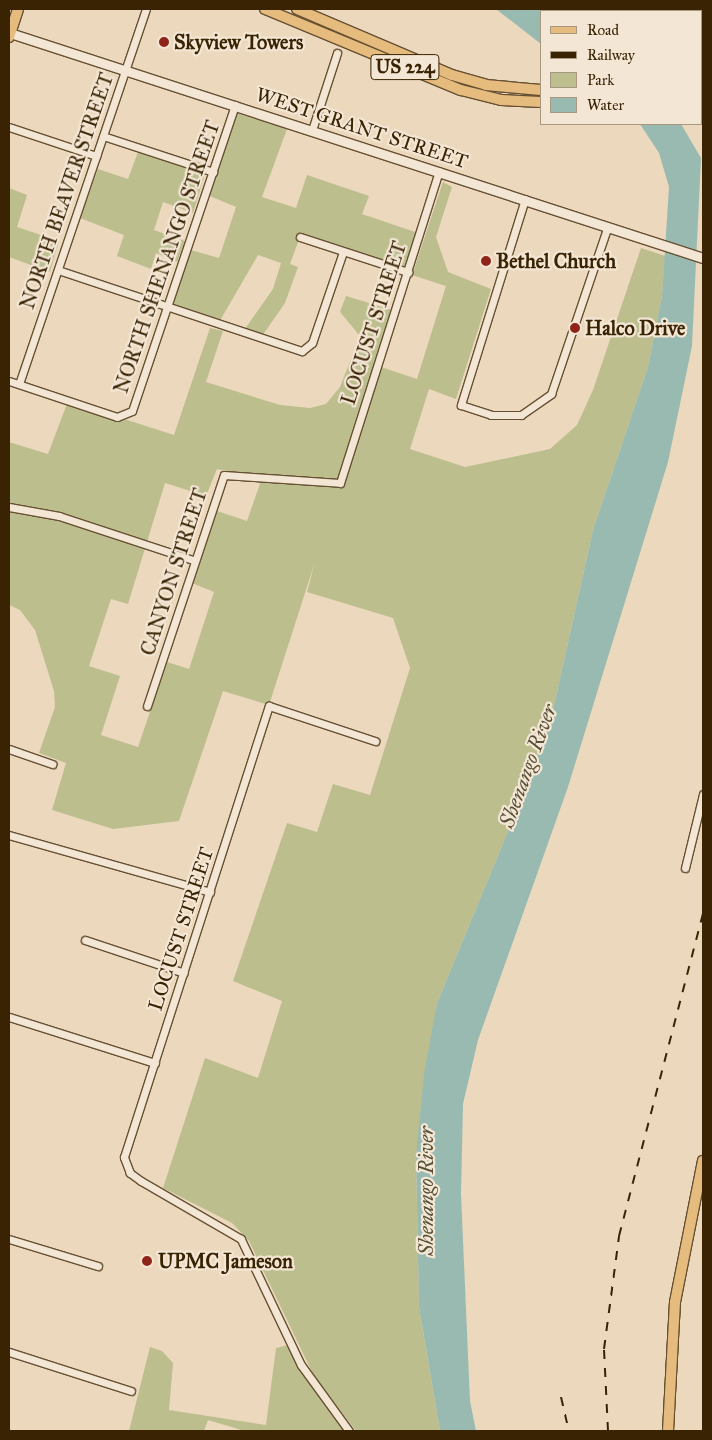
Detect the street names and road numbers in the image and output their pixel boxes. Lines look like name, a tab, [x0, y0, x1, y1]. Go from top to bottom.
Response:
road number: US 224	[370, 51, 440, 84]
street label: NORTH BEAVER STREET	[15, 70, 119, 312]
street label: WEST GRANT STREET	[253, 82, 471, 174]
street label: NORTH SHENANGO STREET	[109, 117, 225, 397]
street label: LOCUST STREET	[336, 238, 412, 408]
street label: CANYON STREET	[136, 485, 212, 659]
street label: LOCUST STREET	[143, 844, 219, 1014]

